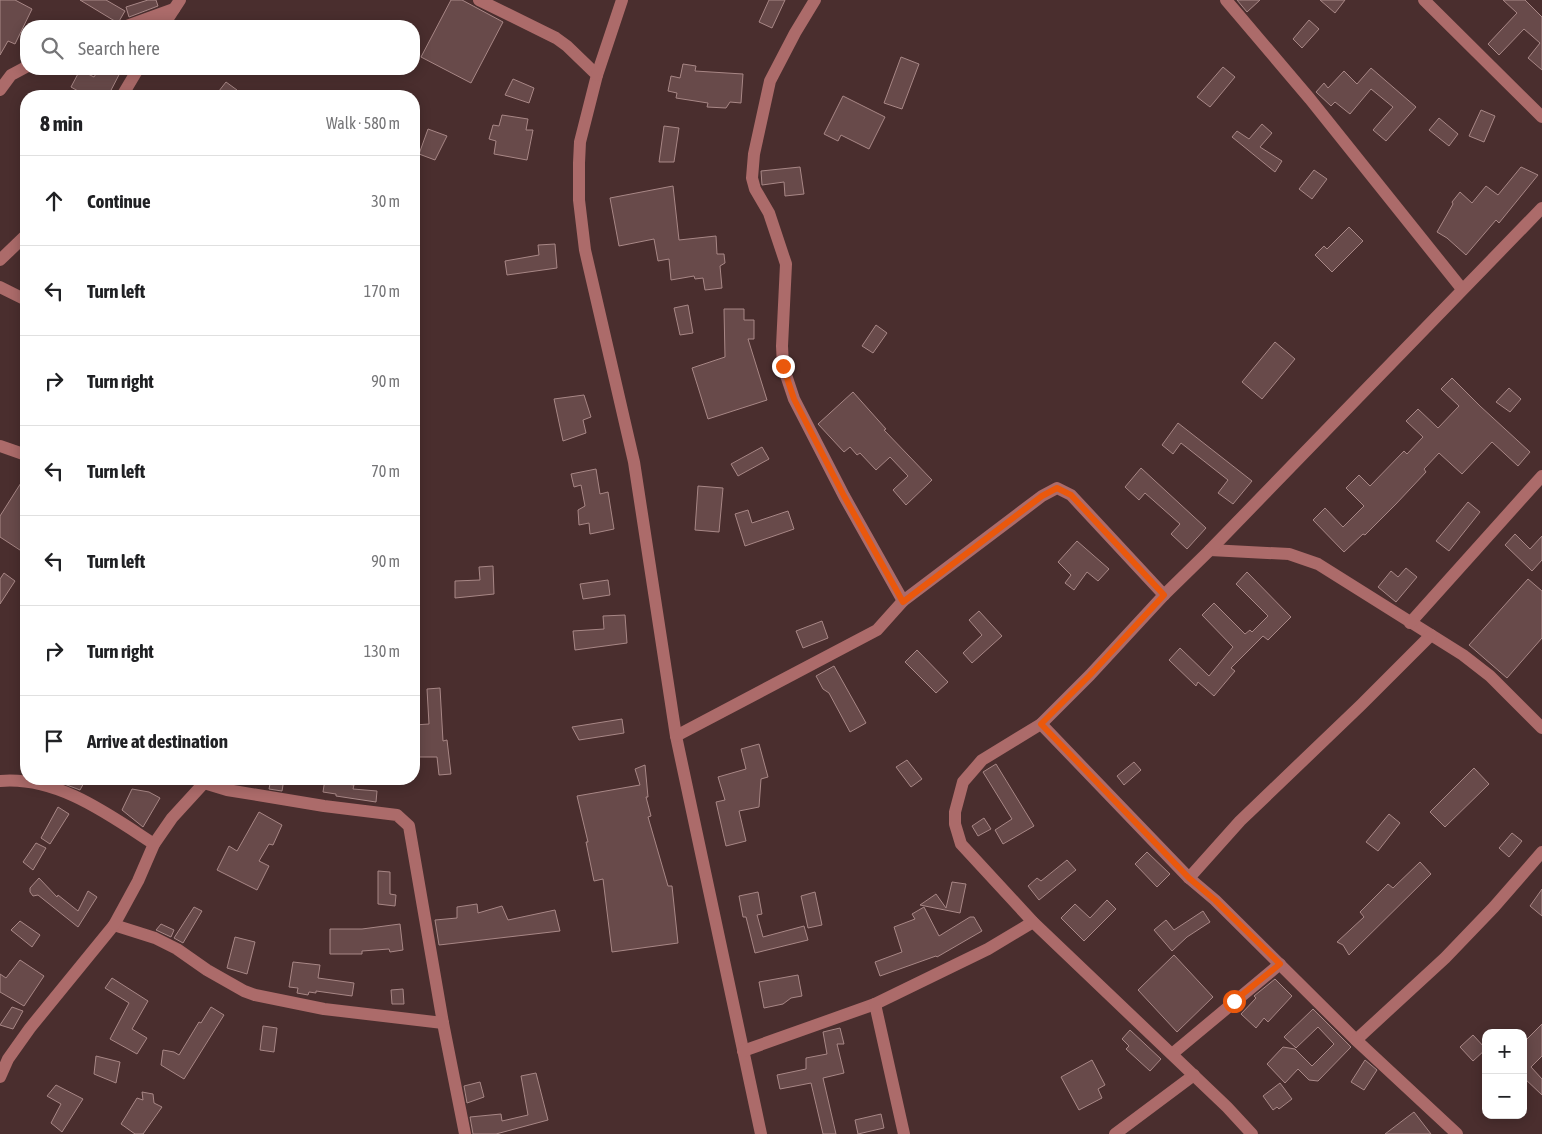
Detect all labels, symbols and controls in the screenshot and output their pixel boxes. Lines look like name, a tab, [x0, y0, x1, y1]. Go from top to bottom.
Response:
search box	[20, 20, 420, 75]
icon: search	[38, 34, 66, 62]
text: Search here	[78, 37, 160, 59]
text: 8 min	[40, 111, 83, 135]
text: Walk · 580 m	[326, 114, 400, 132]
icon: ahead	[40, 187, 68, 215]
text: Continue	[87, 190, 151, 212]
text: 30 m	[371, 192, 400, 210]
icon: left	[40, 277, 68, 305]
text: Turn left	[87, 280, 145, 302]
text: 170 m	[364, 282, 400, 300]
route end	[772, 355, 795, 378]
icon: right	[40, 367, 68, 395]
text: Turn right	[87, 370, 154, 392]
text: 90 m	[371, 372, 400, 390]
icon: left	[40, 457, 68, 485]
text: Turn left	[87, 460, 145, 482]
text: 70 m	[371, 462, 400, 480]
icon: left	[40, 547, 68, 575]
text: Turn left	[87, 550, 145, 572]
text: 90 m	[371, 552, 400, 570]
icon: right	[40, 637, 68, 665]
text: Turn right	[87, 640, 154, 662]
text: 130 m	[364, 642, 400, 660]
icon: arrive	[40, 727, 68, 755]
text: Arrive at destination	[87, 730, 228, 752]
route start	[1223, 990, 1246, 1013]
map controls	[1482, 1029, 1527, 1119]
button: +	[1482, 1029, 1527, 1074]
button: −	[1482, 1074, 1527, 1119]

